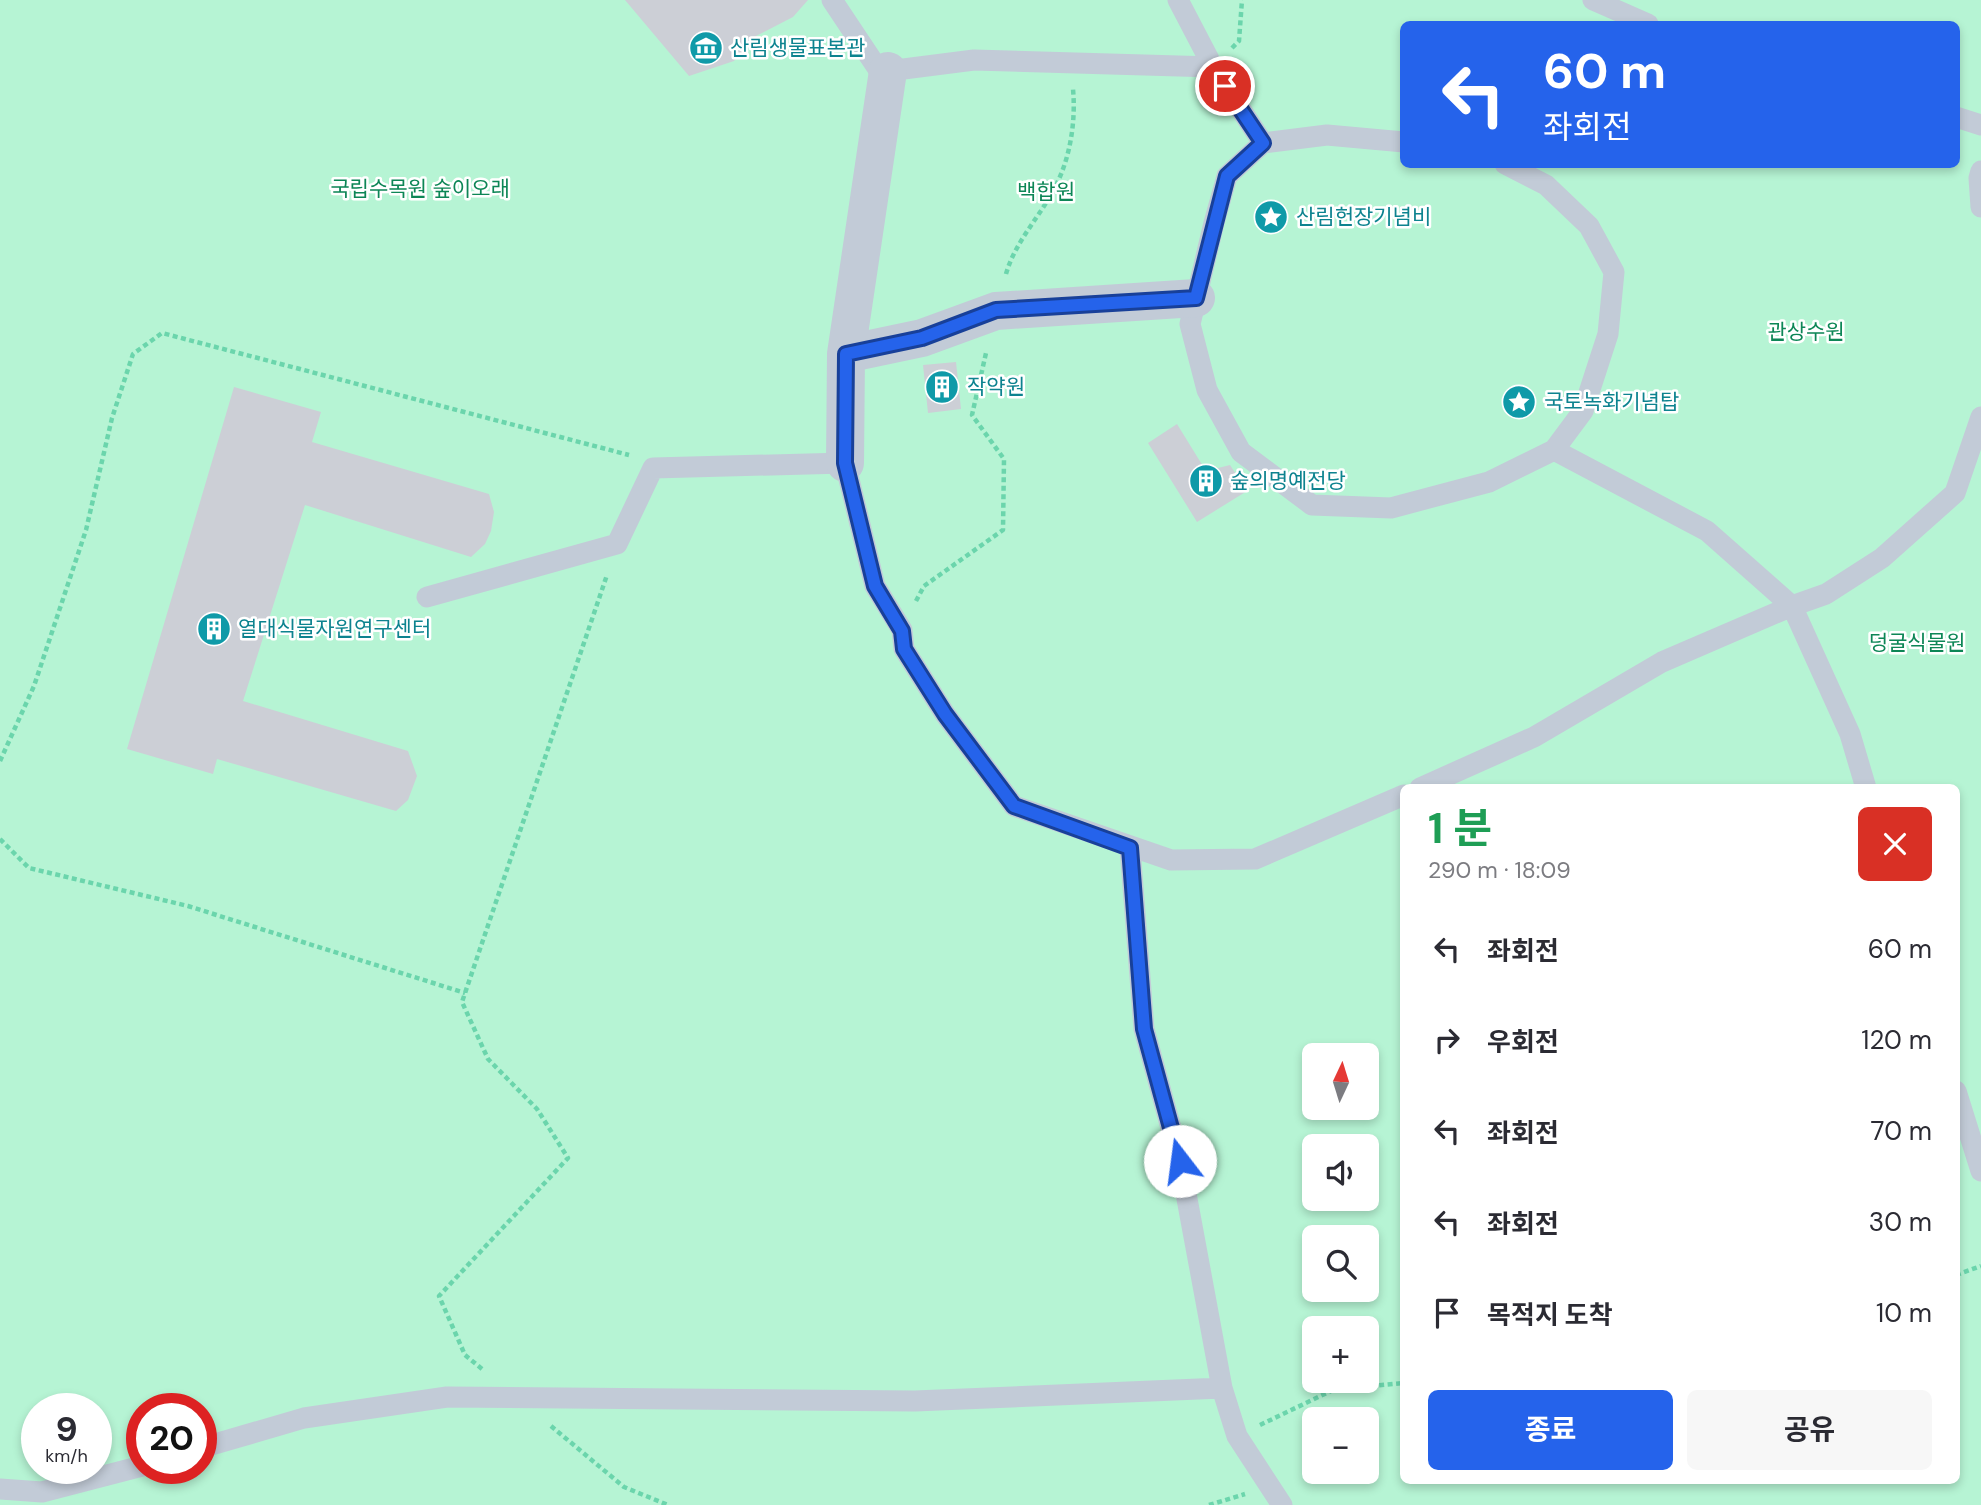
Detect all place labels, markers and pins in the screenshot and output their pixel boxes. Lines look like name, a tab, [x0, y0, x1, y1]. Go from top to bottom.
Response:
museum icon: 산림생물표본관	[687, 29, 725, 67]
place label: 산림생물표본관	[730, 34, 865, 62]
pin	[1195, 56, 1255, 116]
place icon: 산림헌장기념비	[1252, 198, 1290, 236]
place label: 산림헌장기념비	[1296, 203, 1431, 231]
building icon: 작약원	[923, 368, 961, 406]
place label: 작약원	[967, 373, 1025, 401]
place icon: 국토녹화기념탑	[1500, 383, 1538, 421]
place label: 국토녹화기념탑	[1544, 388, 1679, 416]
building icon: 숲의명예전당	[1187, 462, 1225, 500]
place label: 숲의명예전당	[1230, 467, 1346, 495]
building icon: 열대식물자원연구센터	[195, 610, 233, 648]
place label: 열대식물자원연구센터	[238, 615, 431, 643]

